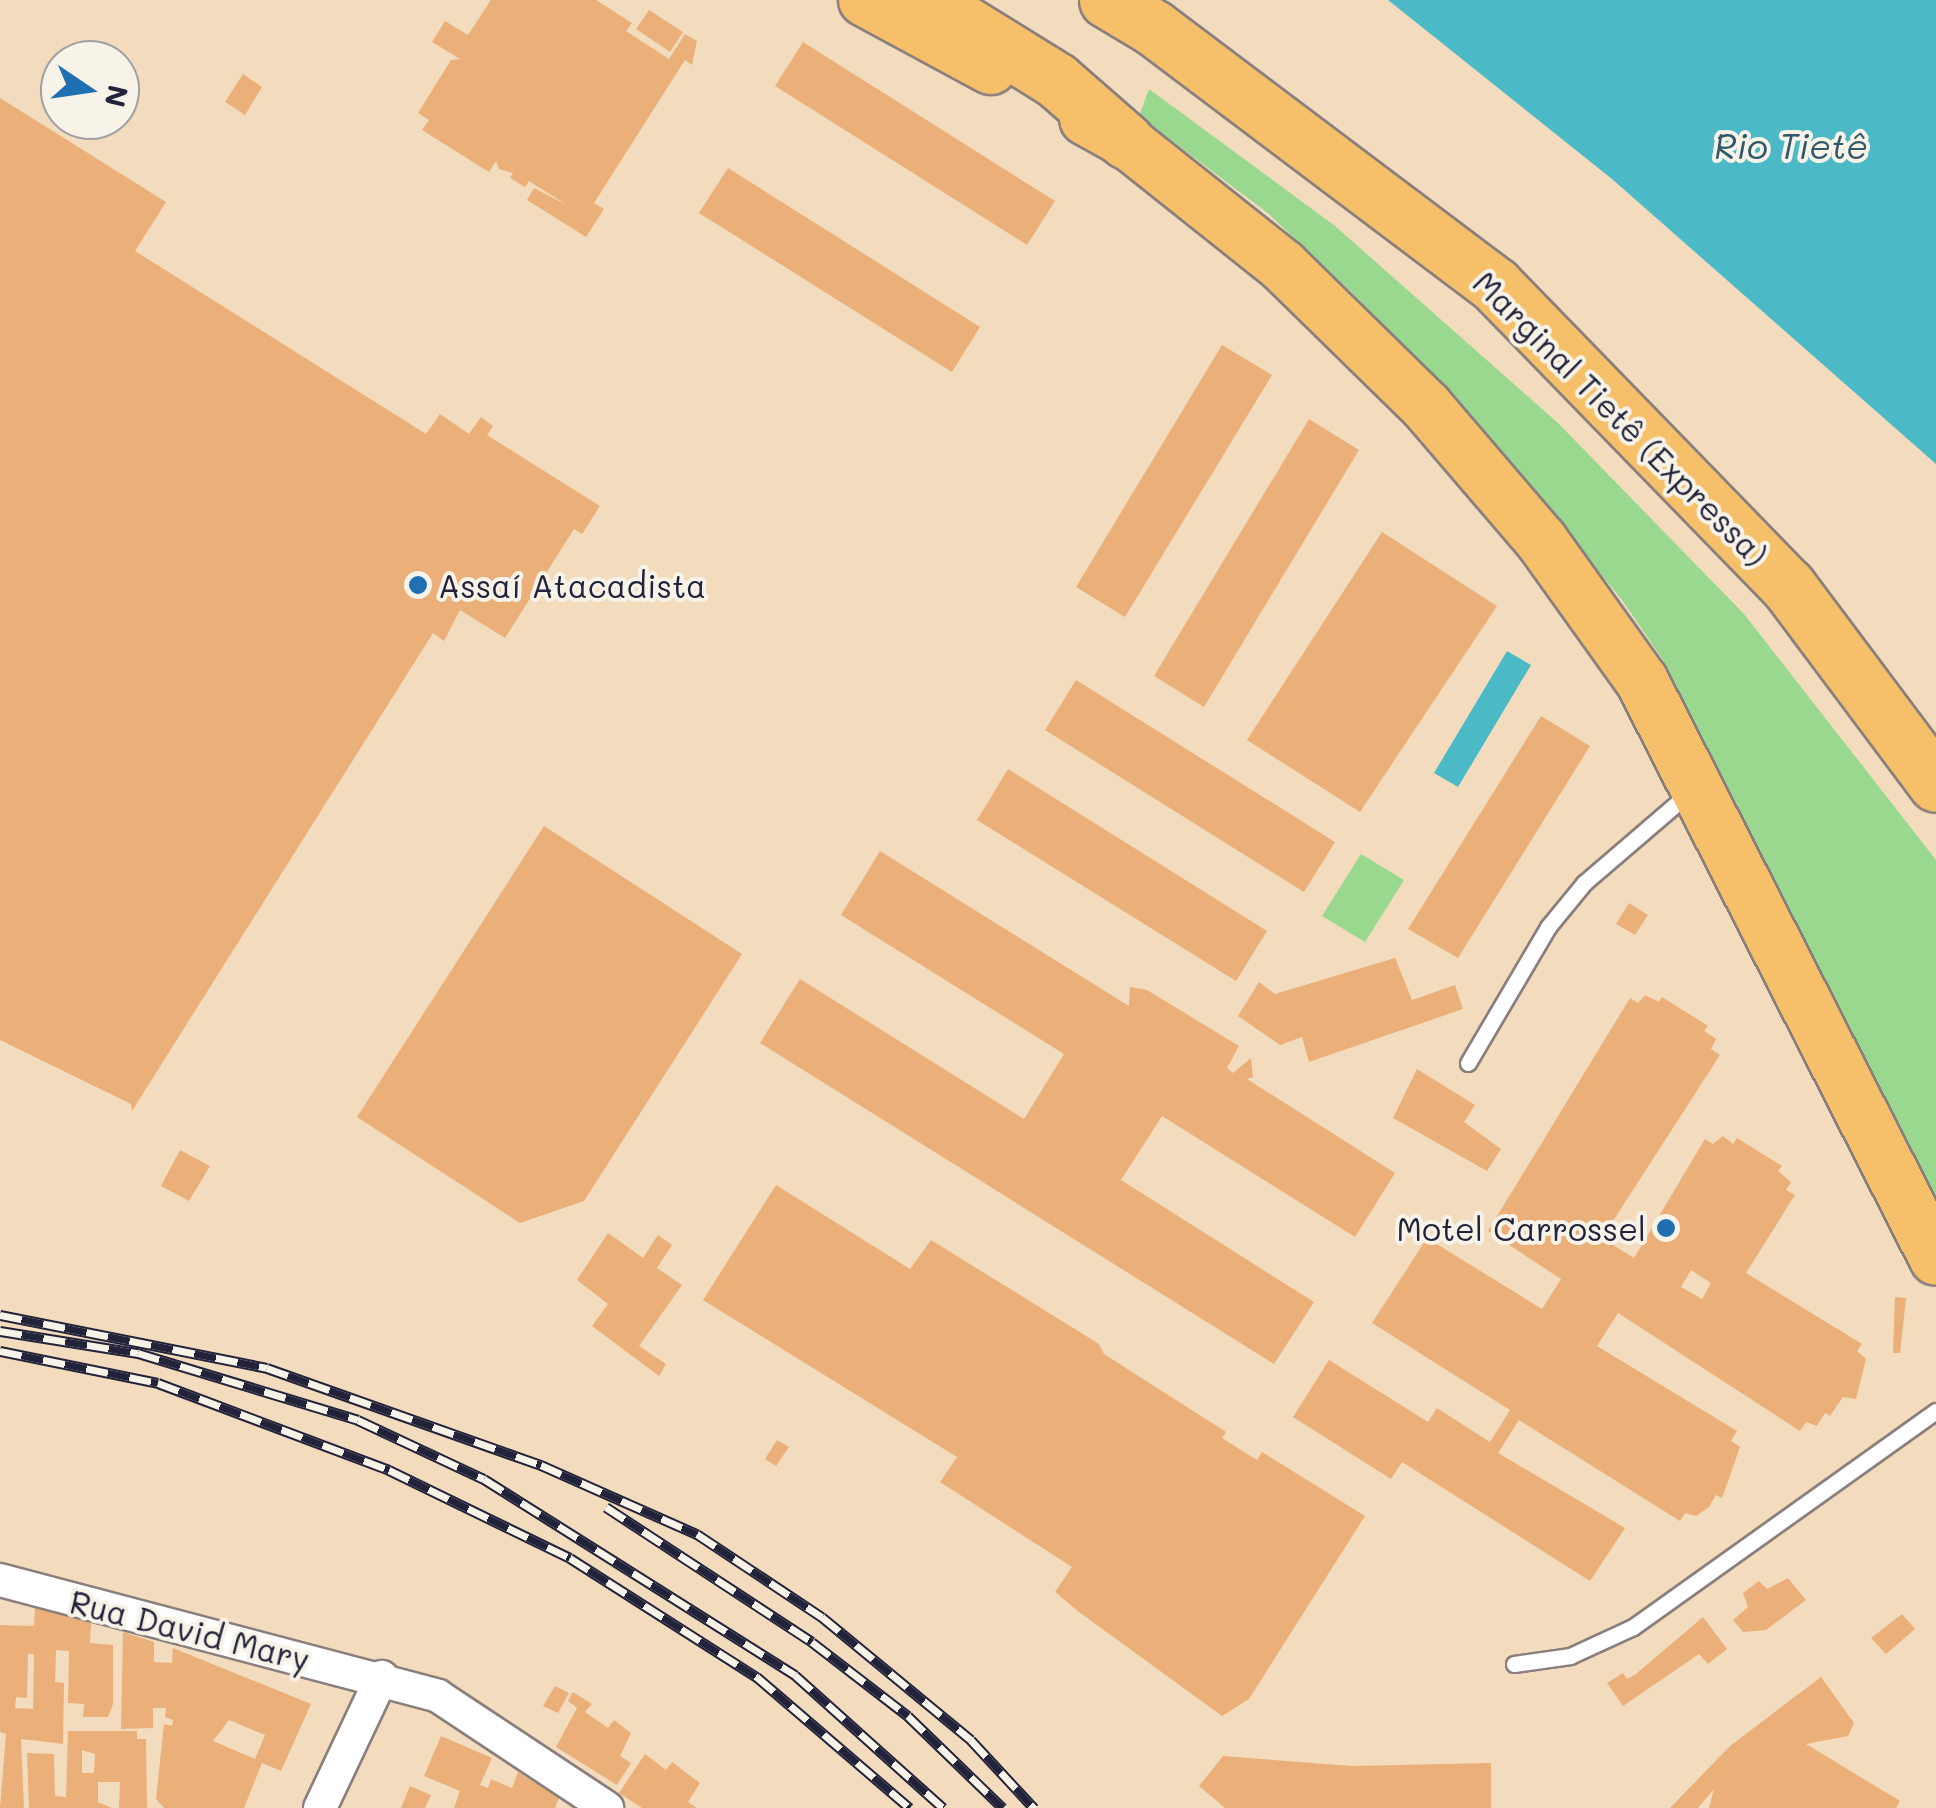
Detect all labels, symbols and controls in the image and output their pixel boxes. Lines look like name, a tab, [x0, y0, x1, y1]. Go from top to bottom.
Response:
north arrow	[40, 40, 140, 140]
text: N	[97, 82, 137, 111]
water label: Rio Tietê	[1714, 124, 1868, 166]
street label: Marginal Tietê (Expressa)	[1466, 263, 1776, 573]
place label: Assaí Atacadista	[438, 566, 706, 604]
marker: Assaí Atacadista	[407, 574, 429, 596]
place label: Motel Carrossel	[1397, 1209, 1646, 1247]
marker: Motel Carrossel	[1655, 1217, 1677, 1239]
street label: Rua David Mary	[66, 1582, 314, 1678]

